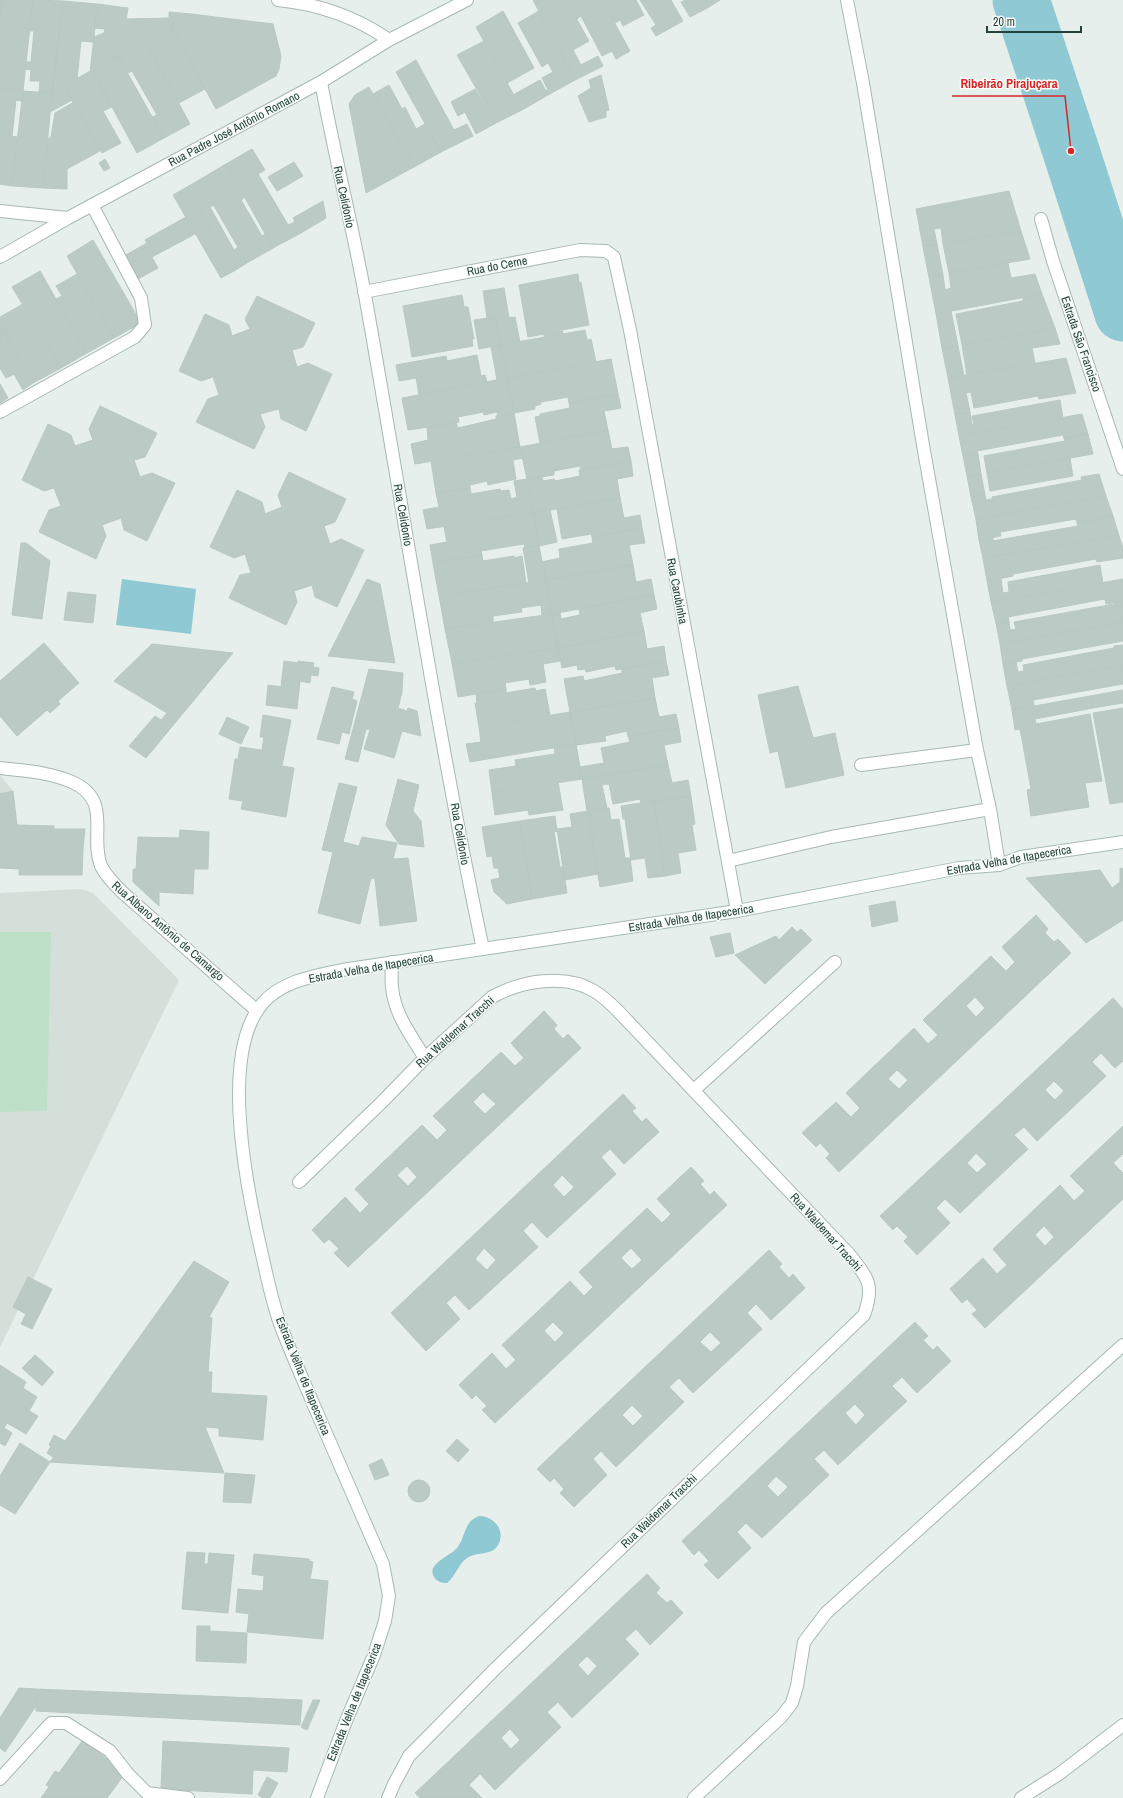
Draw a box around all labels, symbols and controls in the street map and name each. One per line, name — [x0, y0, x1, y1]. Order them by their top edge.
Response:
scale bar — [987, 8, 1081, 34]
text: 20 m — [993, 14, 1015, 30]
callout: Ribeirão Pirajuçara — [952, 71, 1065, 96]
text: Ribeirão Pirajuçara — [960, 75, 1058, 92]
street label: Rua Padre José Antônio Romano — [166, 88, 302, 170]
street label: Rua Celidonio — [330, 165, 358, 229]
street label: Rua do Cerne — [465, 252, 529, 280]
street label: Estrada São Francisco — [1057, 294, 1105, 394]
street label: Rua Celidonio — [390, 483, 416, 547]
street label: Rua Carubinha — [663, 557, 691, 626]
street label: Rua Celidonio — [447, 802, 473, 866]
street label: Estrada Velha de Itapecerica — [945, 841, 1073, 879]
street label: Rua Albano Antônio de Camargo — [108, 878, 228, 984]
street label: Estrada Velha de Itapecerica — [627, 900, 755, 936]
street label: Estrada Velha de Itapecerica — [307, 949, 435, 987]
street label: Rua Waldemar Tracchi — [412, 993, 498, 1071]
street label: Rua Waldemar Tracchi — [787, 1189, 865, 1275]
street label: Estrada Velha de Itapecerica — [272, 1314, 334, 1438]
street label: Rua Waldemar Tracchi — [617, 1470, 701, 1552]
street label: Estrada Velha de Itapecerica — [323, 1640, 385, 1764]

